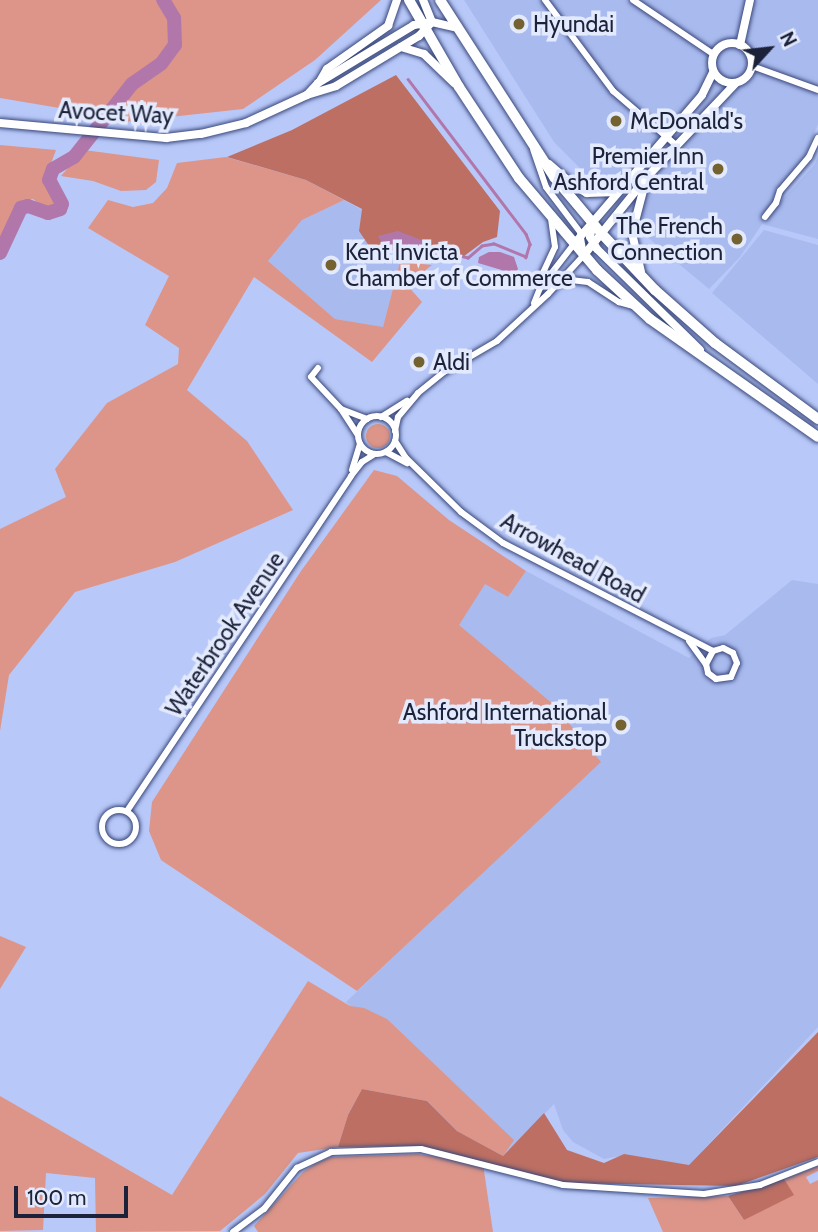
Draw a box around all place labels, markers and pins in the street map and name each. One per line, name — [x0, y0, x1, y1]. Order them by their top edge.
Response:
place label: Hyundai — [533, 10, 614, 38]
marker: Hyundai — [511, 16, 527, 32]
place label: McDonald's — [630, 107, 743, 135]
marker: McDonald's — [608, 113, 624, 129]
place label: Premier Inn Ashford Central — [553, 142, 704, 196]
marker: Premier Inn Ashford Central — [710, 161, 726, 177]
place label: The French Connection — [610, 212, 723, 266]
marker: The French Connection — [729, 231, 745, 247]
place label: Kent Invicta Chamber of Commerce — [345, 238, 573, 292]
marker: Kent Invicta Chamber of Commerce — [323, 257, 339, 273]
place label: Aldi — [433, 348, 470, 376]
marker: Aldi — [411, 354, 427, 370]
place label: Ashford International Truckstop — [403, 698, 607, 752]
marker: Ashford International Truckstop — [613, 717, 629, 733]

